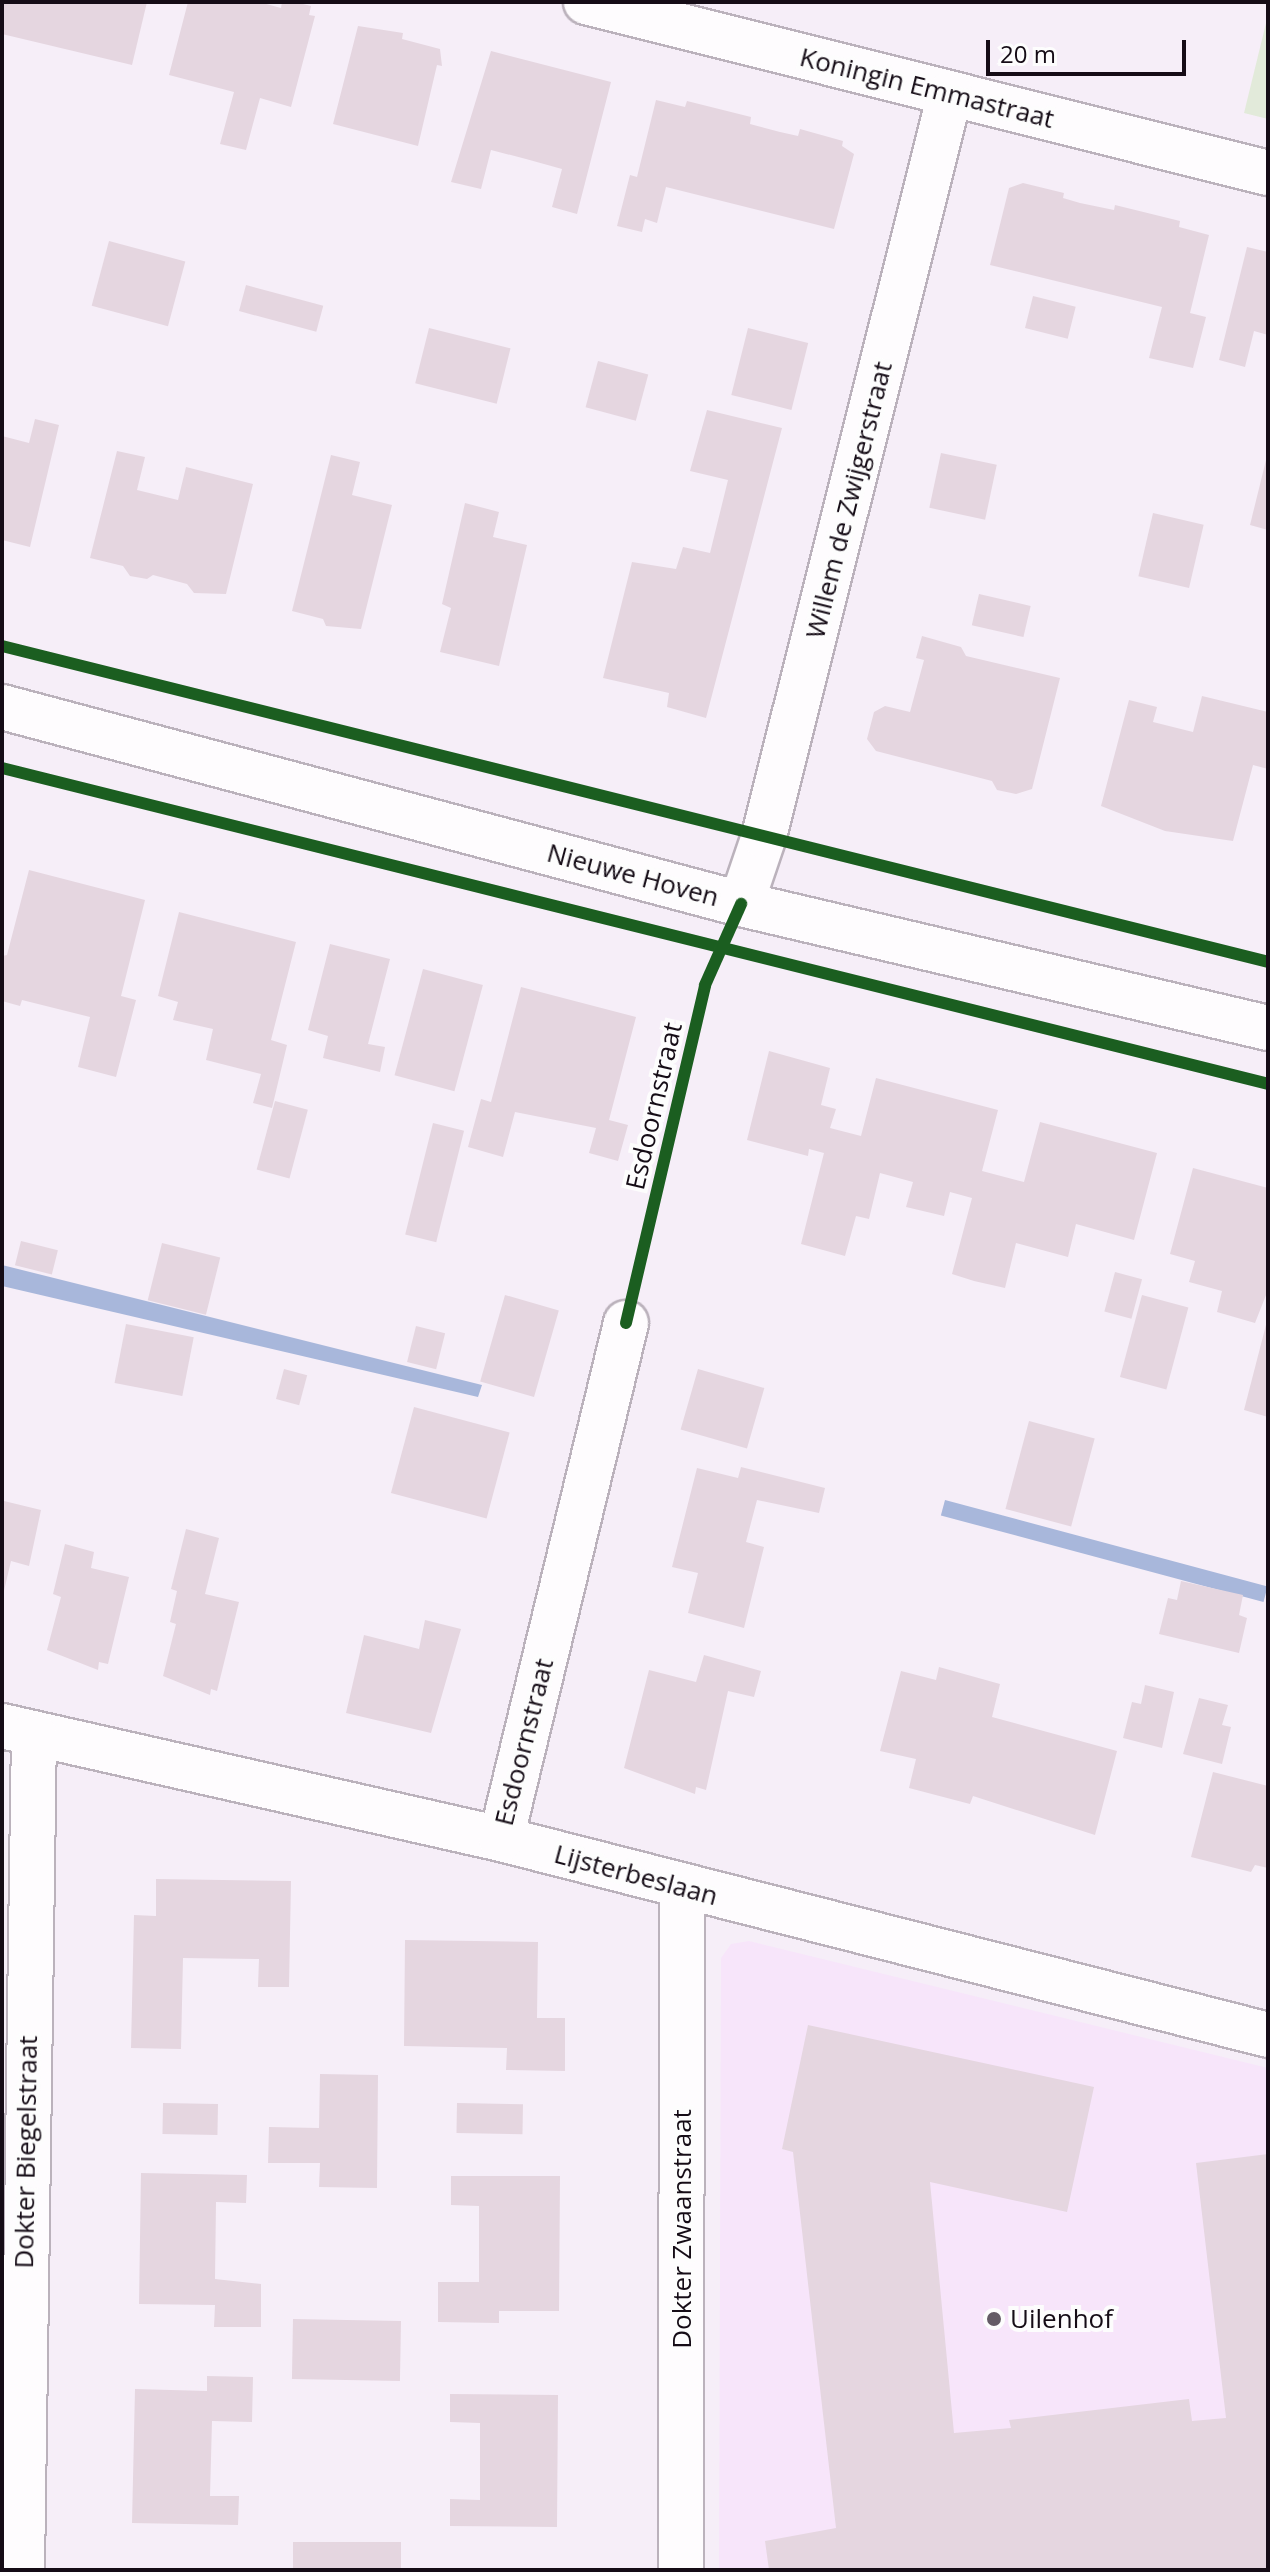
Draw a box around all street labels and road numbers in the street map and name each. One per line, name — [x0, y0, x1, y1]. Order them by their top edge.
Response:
street label: Koningin Emmastraat — [797, 41, 1057, 135]
street label: Willem de Zwijgerstraat — [799, 358, 899, 642]
street label: Nieuwe Hoven — [544, 837, 722, 913]
street label: Esdoornstraat — [620, 1019, 688, 1193]
street label: Esdoornstraat — [488, 1655, 560, 1829]
street label: Lijsterbeslaan — [551, 1838, 721, 1912]
street label: Dokter Biegelstraat — [8, 2035, 44, 2269]
street label: Dokter Zwaanstraat — [666, 2109, 698, 2349]

